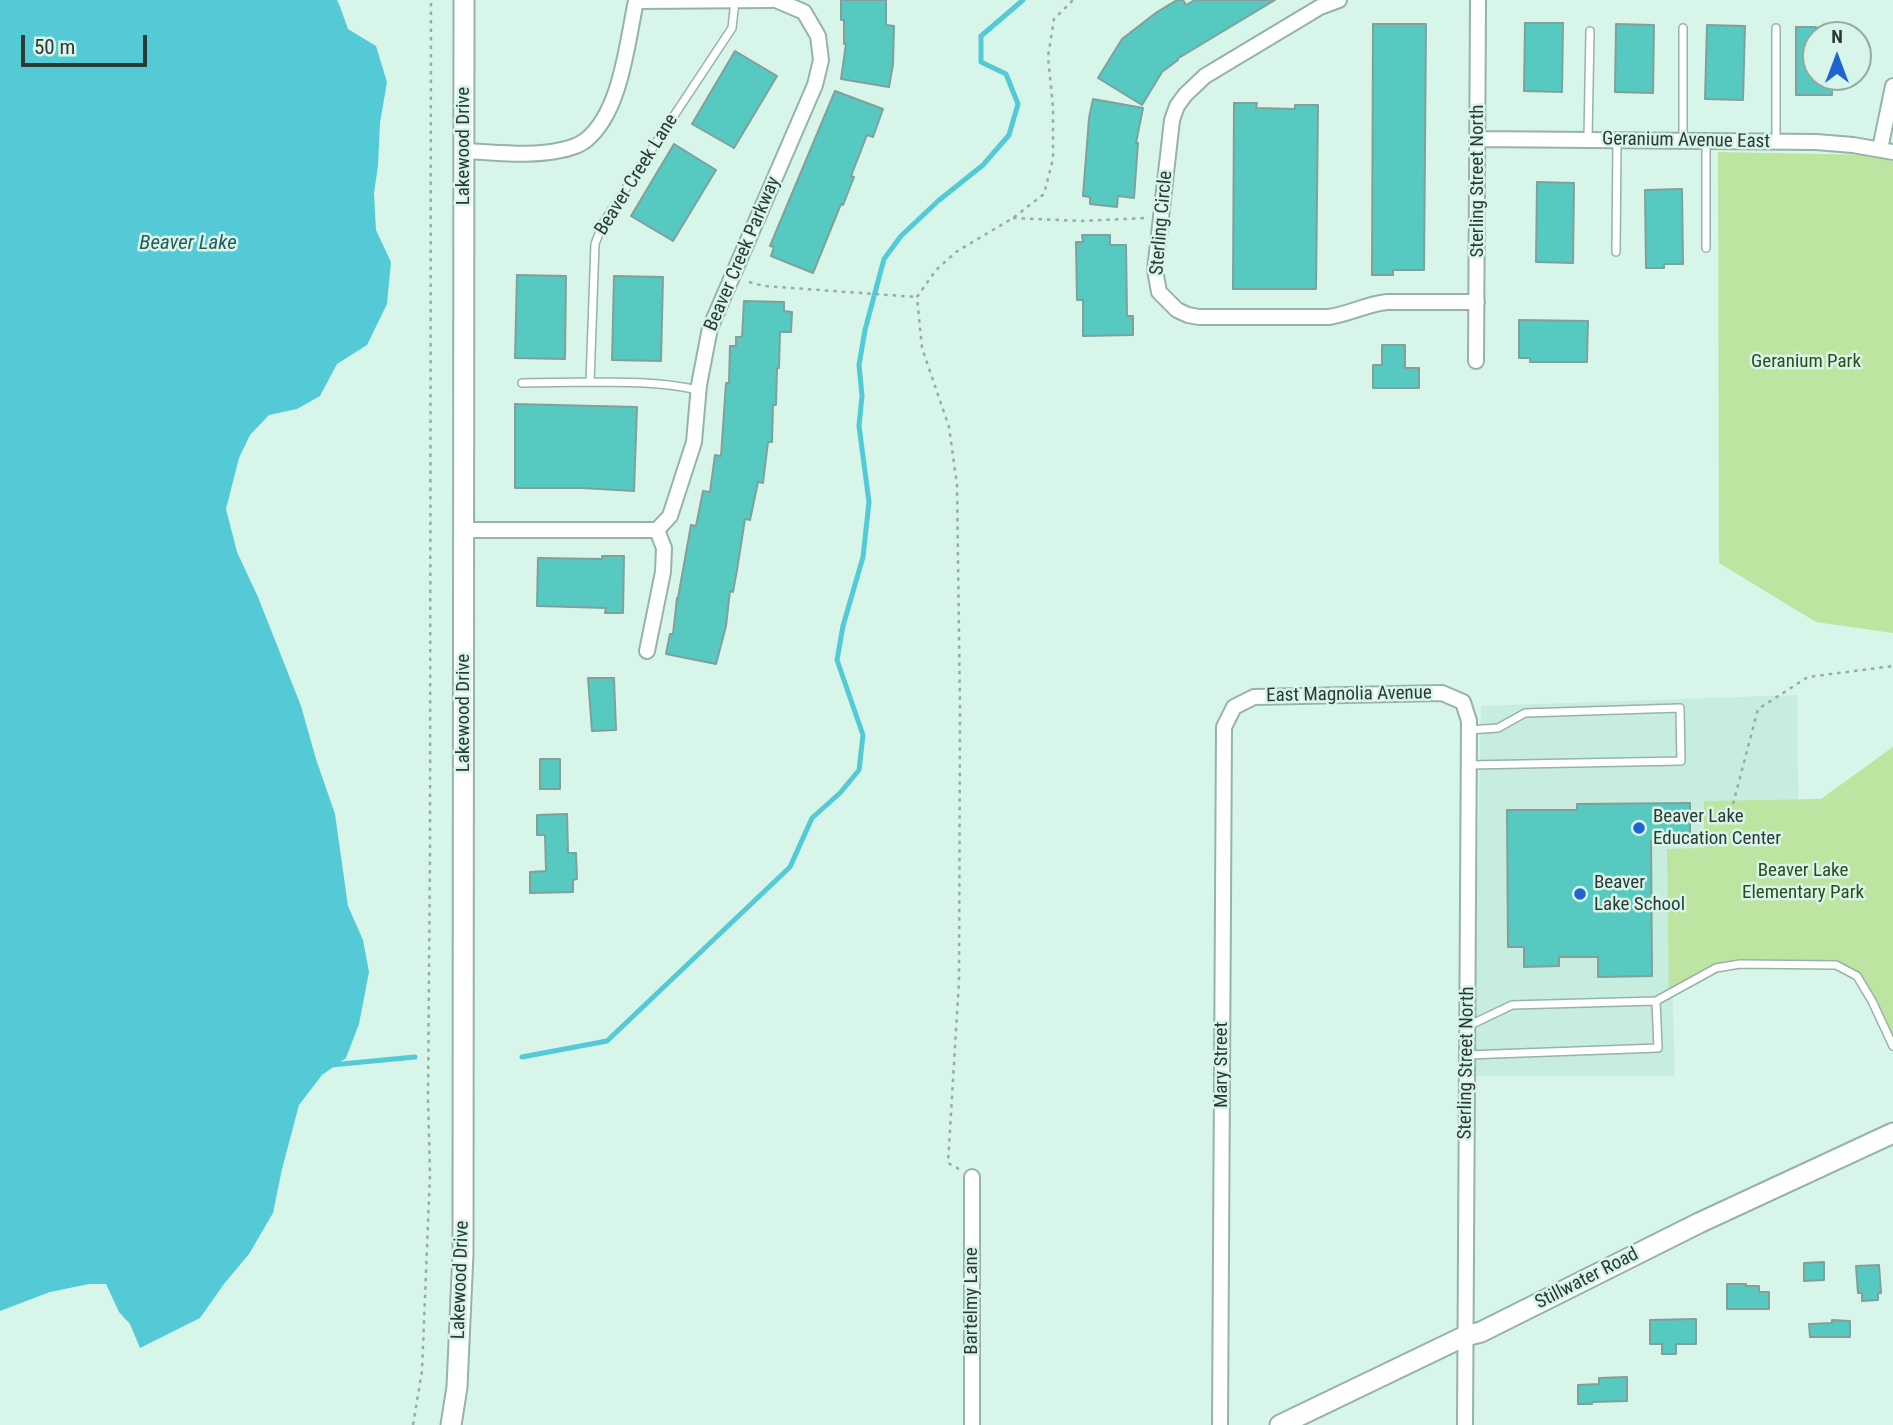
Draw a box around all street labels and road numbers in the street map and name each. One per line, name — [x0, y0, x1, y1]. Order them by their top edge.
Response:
street label: Lakewood Drive — [453, 87, 475, 205]
street label: Sterling Street North — [1467, 104, 1489, 258]
street label: Beaver Creek Lane — [591, 110, 683, 240]
street label: Geranium Avenue East — [1602, 128, 1770, 154]
street label: Sterling Circle — [1146, 170, 1178, 276]
street label: Beaver Creek Parkway — [700, 173, 786, 335]
street label: Lakewood Drive — [453, 654, 475, 772]
street label: East Magnolia Avenue — [1266, 682, 1432, 708]
street label: Sterling Street North — [1454, 986, 1480, 1140]
street label: Mary Street — [1211, 1022, 1233, 1108]
street label: Lakewood Drive — [448, 1220, 474, 1340]
street label: Stillwater Road — [1532, 1243, 1642, 1315]
street label: Bartelmy Lane — [961, 1247, 983, 1355]

